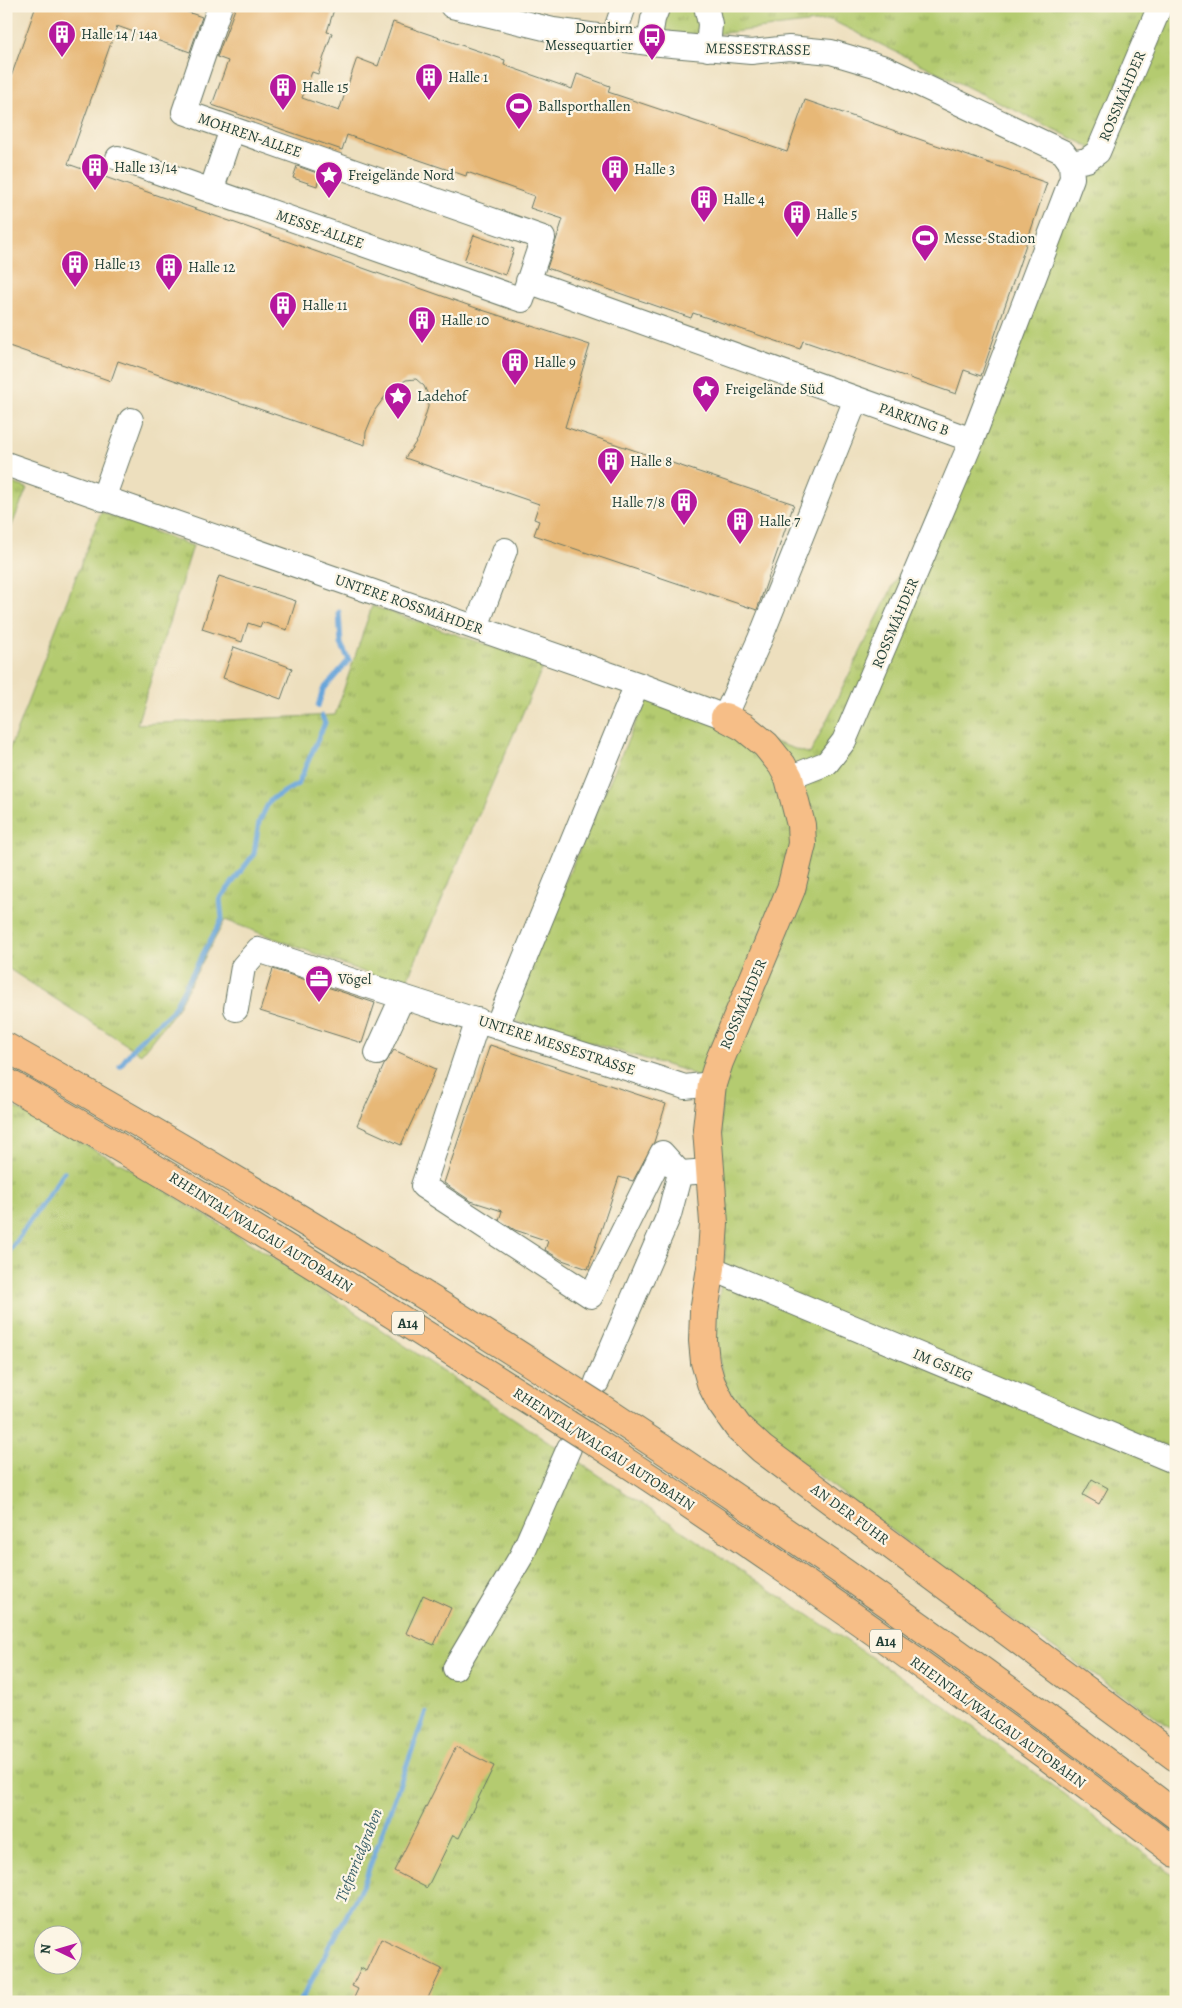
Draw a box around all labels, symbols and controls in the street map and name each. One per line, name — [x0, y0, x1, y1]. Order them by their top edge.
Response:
place label: Dornbirn Messequartier — [545, 18, 633, 55]
building icon: Halle 14 / 14a — [47, 19, 77, 58]
bus stop icon: Dornbirn Messequartier — [637, 22, 667, 61]
place label: Halle 14 / 14a — [81, 24, 158, 44]
street label: MESSESTRASSE — [705, 38, 811, 60]
street label: ROSSMÄHDER — [1094, 47, 1150, 144]
building icon: Halle 1 — [414, 62, 444, 101]
place label: Halle 1 — [448, 67, 488, 87]
building icon: Halle 15 — [268, 72, 298, 111]
place label: Halle 15 — [302, 77, 349, 97]
sports icon: Ballsporthallen — [504, 91, 534, 130]
place label: Ballsporthallen — [538, 96, 631, 116]
street label: MOHREN-ALLEE — [195, 108, 305, 162]
building icon: Halle 13/14 — [80, 152, 110, 191]
building icon: Halle 3 — [600, 154, 630, 193]
place label: Halle 13/14 — [114, 157, 177, 177]
place label: Halle 3 — [634, 159, 675, 179]
place icon: Freigelände Nord — [314, 160, 344, 199]
place label: Freigelände Nord — [348, 165, 455, 185]
building icon: Halle 4 — [689, 184, 719, 223]
place label: Halle 4 — [723, 189, 765, 209]
building icon: Halle 5 — [782, 199, 812, 238]
place label: Halle 5 — [816, 204, 857, 224]
street label: MESSE-ALLEE — [273, 205, 367, 253]
sports icon: Messe-Stadion — [910, 223, 940, 262]
place label: Messe-Stadion — [944, 228, 1035, 248]
building icon: Halle 13 — [60, 249, 90, 288]
building icon: Halle 12 — [154, 252, 184, 291]
place label: Halle 13 — [94, 254, 140, 274]
place label: Halle 12 — [188, 257, 235, 277]
building icon: Halle 11 — [268, 290, 298, 329]
place label: Halle 11 — [302, 295, 347, 315]
building icon: Halle 10 — [407, 305, 437, 344]
place label: Halle 10 — [441, 310, 489, 330]
building icon: Halle 9 — [500, 347, 530, 386]
place label: Halle 9 — [534, 352, 576, 372]
place icon: Freigelände Süd — [691, 374, 721, 413]
place label: Freigelände Süd — [725, 379, 825, 399]
place icon: Ladehof — [383, 381, 413, 420]
place label: Ladehof — [417, 386, 469, 406]
street label: PARKING B — [876, 398, 952, 440]
building icon: Halle 8 — [596, 446, 626, 485]
place label: Halle 8 — [630, 451, 672, 471]
building icon: Halle 7/8 — [669, 487, 699, 526]
place label: Halle 7/8 — [611, 492, 665, 512]
building icon: Halle 7 — [725, 506, 755, 545]
place label: Halle 7 — [759, 511, 801, 531]
street label: UNTERE ROSSMÄHDER — [332, 569, 487, 639]
street label: ROSSMÄHDER — [867, 574, 923, 671]
street label: ROSSMÄHDER — [715, 955, 771, 1052]
office icon: Vögel — [304, 964, 334, 1003]
place label: Vögel — [337, 969, 372, 989]
street label: UNTERE MESSESTRASSE — [476, 1010, 638, 1080]
street label: RHEINTAL/WALGAU AUTOBAHN — [165, 1167, 357, 1297]
road number: A14 — [392, 1312, 424, 1335]
street label: IM GSIEG — [910, 1343, 976, 1387]
street label: RHEINTAL/WALGAU AUTOBAHN — [509, 1383, 699, 1515]
street label: AN DER FUHR — [806, 1478, 894, 1550]
road number: A14 — [870, 1630, 902, 1652]
street label: RHEINTAL/WALGAU AUTOBAHN — [906, 1651, 1090, 1793]
water label: Tiefenriedgraben — [330, 1805, 388, 1905]
north arrow — [32, 1926, 82, 1976]
text: N — [36, 1943, 55, 1955]

